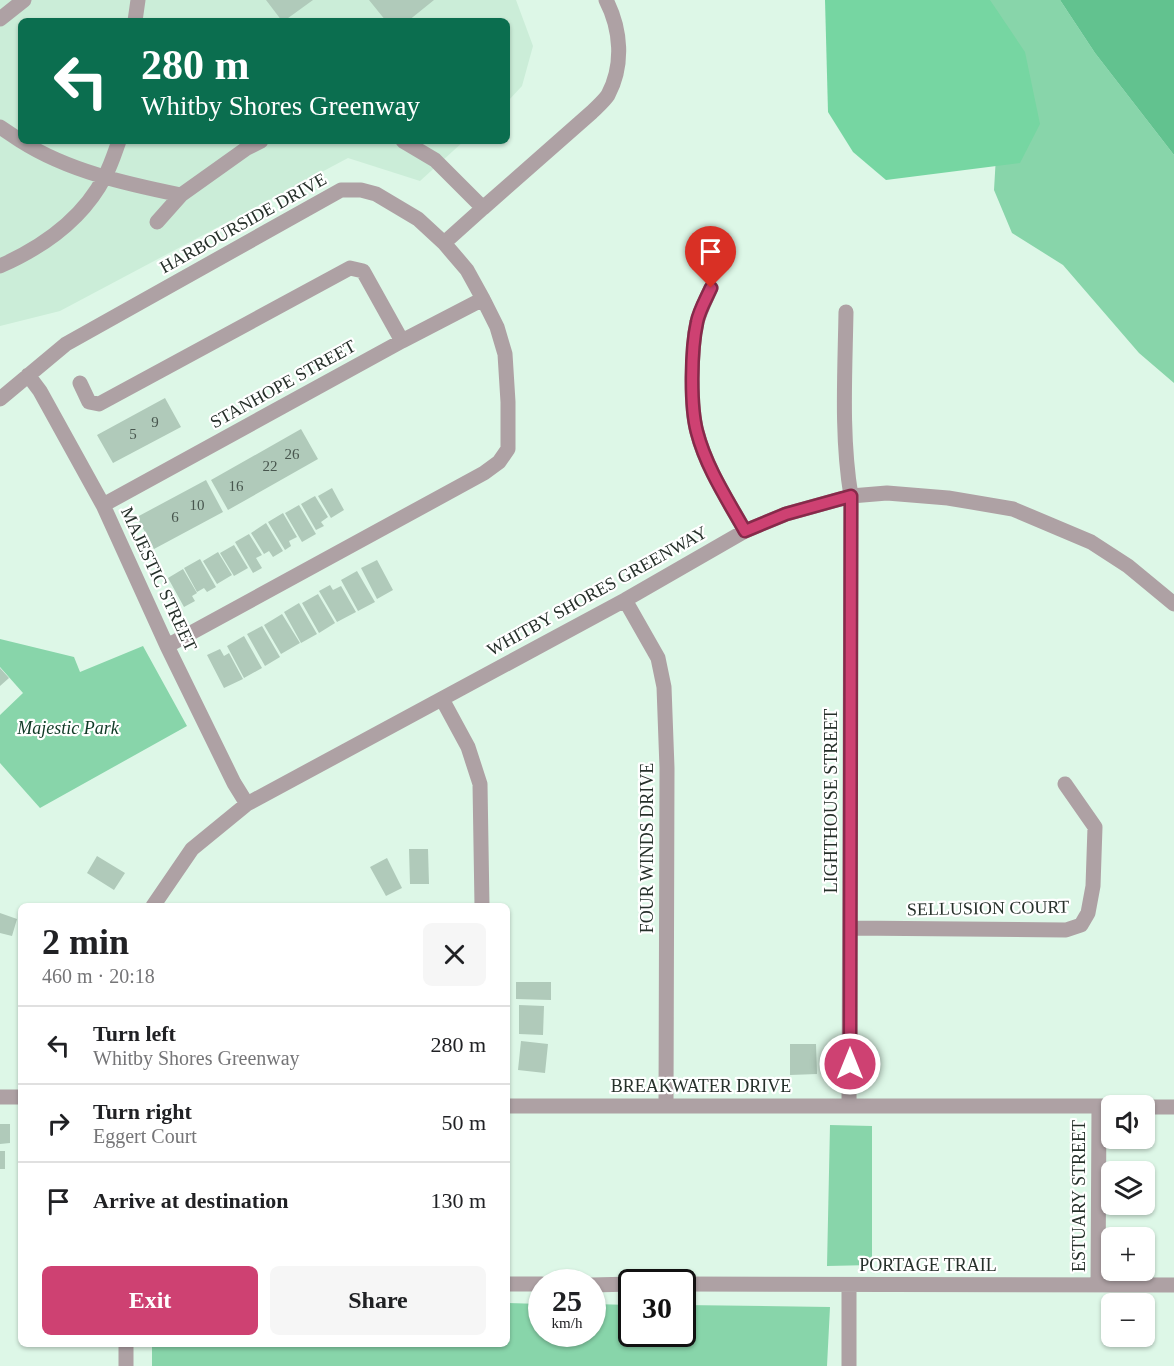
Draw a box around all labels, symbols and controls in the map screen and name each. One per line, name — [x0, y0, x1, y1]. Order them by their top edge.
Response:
icon: left — [42, 42, 120, 120]
text: 280 m — [141, 42, 250, 88]
text: Whitby Shores Greenway — [141, 91, 420, 121]
street label: HARBOURSIDE DRIVE — [156, 169, 330, 277]
pin — [685, 226, 736, 288]
icon: arrive — [694, 235, 727, 268]
street label: STANHOPE STREET — [207, 336, 359, 432]
house number: 9 — [151, 414, 159, 430]
house number: 5 — [129, 426, 137, 442]
house number: 26 — [285, 446, 300, 462]
house number: 22 — [263, 458, 278, 474]
house number: 16 — [229, 478, 244, 494]
house number: 10 — [190, 497, 205, 513]
street label: MAJESTIC STREET — [117, 504, 201, 654]
house number: 6 — [171, 509, 179, 525]
street label: WHITBY SHORES GREENWAY — [483, 522, 711, 660]
street label: LIGHTHOUSE STREET — [821, 709, 841, 893]
park label: Majestic Park — [16, 718, 120, 738]
street label: FOUR WINDS DRIVE — [637, 763, 657, 933]
street label: SELLUSION COURT — [907, 897, 1069, 919]
text: 2 min — [42, 922, 129, 962]
button: close — [423, 923, 486, 986]
text: 460 m · 20:18 — [42, 965, 155, 987]
text: Turn left — [93, 1021, 176, 1046]
icon: left — [42, 1029, 75, 1062]
text: 280 m — [430, 1032, 486, 1057]
position arrow — [818, 1032, 882, 1096]
text: Whitby Shores Greenway — [93, 1047, 300, 1069]
street label: BREAKWATER DRIVE — [611, 1076, 791, 1096]
map controls — [1101, 1095, 1155, 1347]
button: sound — [1101, 1095, 1155, 1149]
text: Turn right — [93, 1099, 192, 1124]
icon: right — [42, 1107, 75, 1140]
text: 50 m — [441, 1110, 486, 1135]
street label: ESTUARY STREET — [1069, 1120, 1089, 1272]
text: Eggert Court — [93, 1125, 197, 1147]
button: layers — [1101, 1161, 1155, 1215]
icon: arrive — [42, 1185, 75, 1218]
text: Arrive at destination — [93, 1188, 289, 1213]
text: 130 m — [430, 1188, 486, 1213]
button: + — [1101, 1227, 1155, 1281]
street label: PORTAGE TRAIL — [859, 1255, 997, 1275]
button: Exit — [42, 1266, 258, 1335]
button: Share — [270, 1266, 486, 1335]
speed limit sign: 30 — [618, 1269, 696, 1347]
text: 25 — [552, 1284, 582, 1317]
button: − — [1101, 1293, 1155, 1347]
text: km/h — [552, 1315, 582, 1331]

